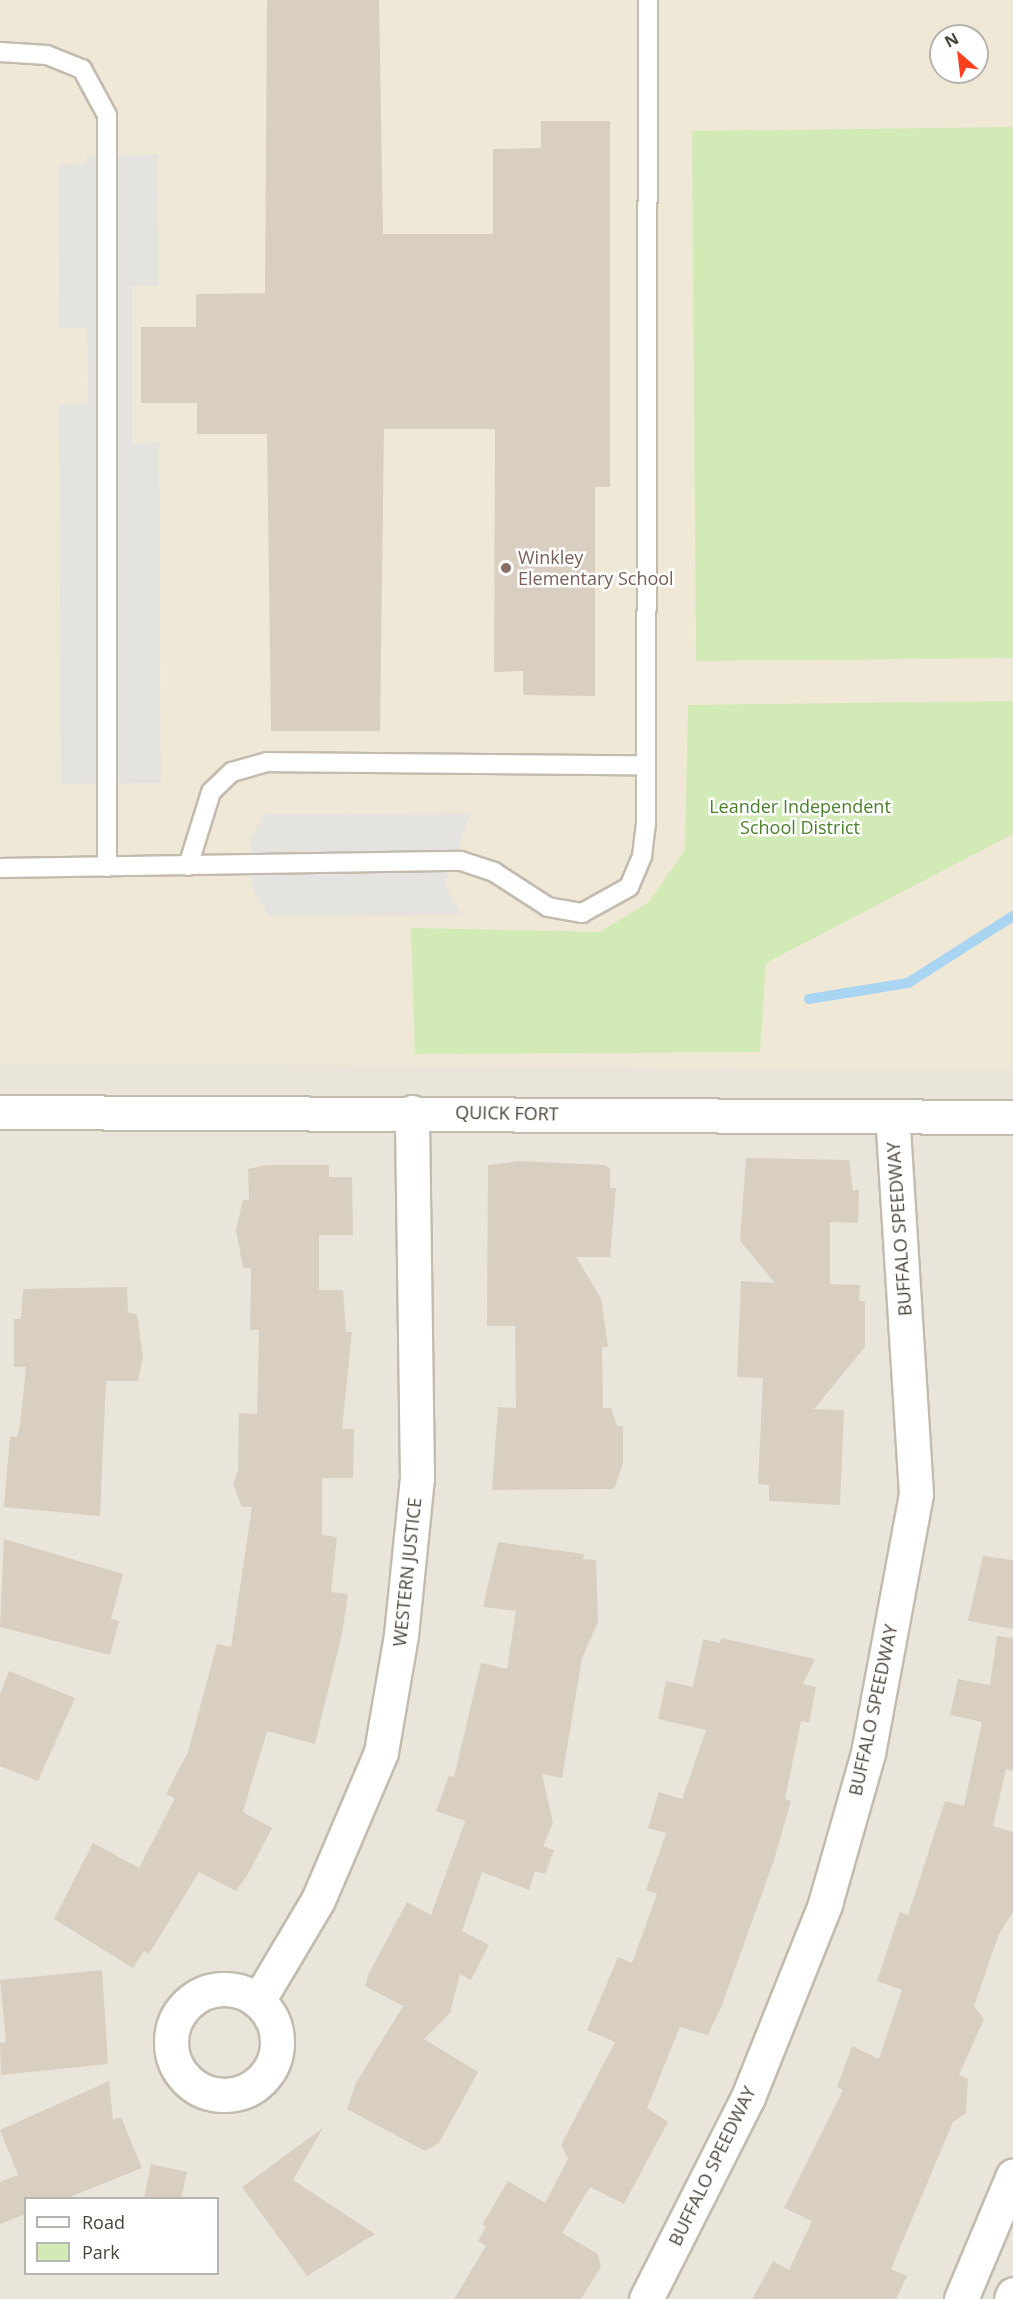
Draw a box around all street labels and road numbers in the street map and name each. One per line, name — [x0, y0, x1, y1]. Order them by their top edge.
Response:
street label: QUICK FORT — [455, 1101, 559, 1125]
street label: BUFFALO SPEEDWAY — [882, 1141, 916, 1317]
street label: WESTERN JUSTICE — [388, 1496, 426, 1648]
street label: BUFFALO SPEEDWAY — [844, 1622, 902, 1798]
street label: BUFFALO SPEEDWAY — [664, 2083, 760, 2249]

